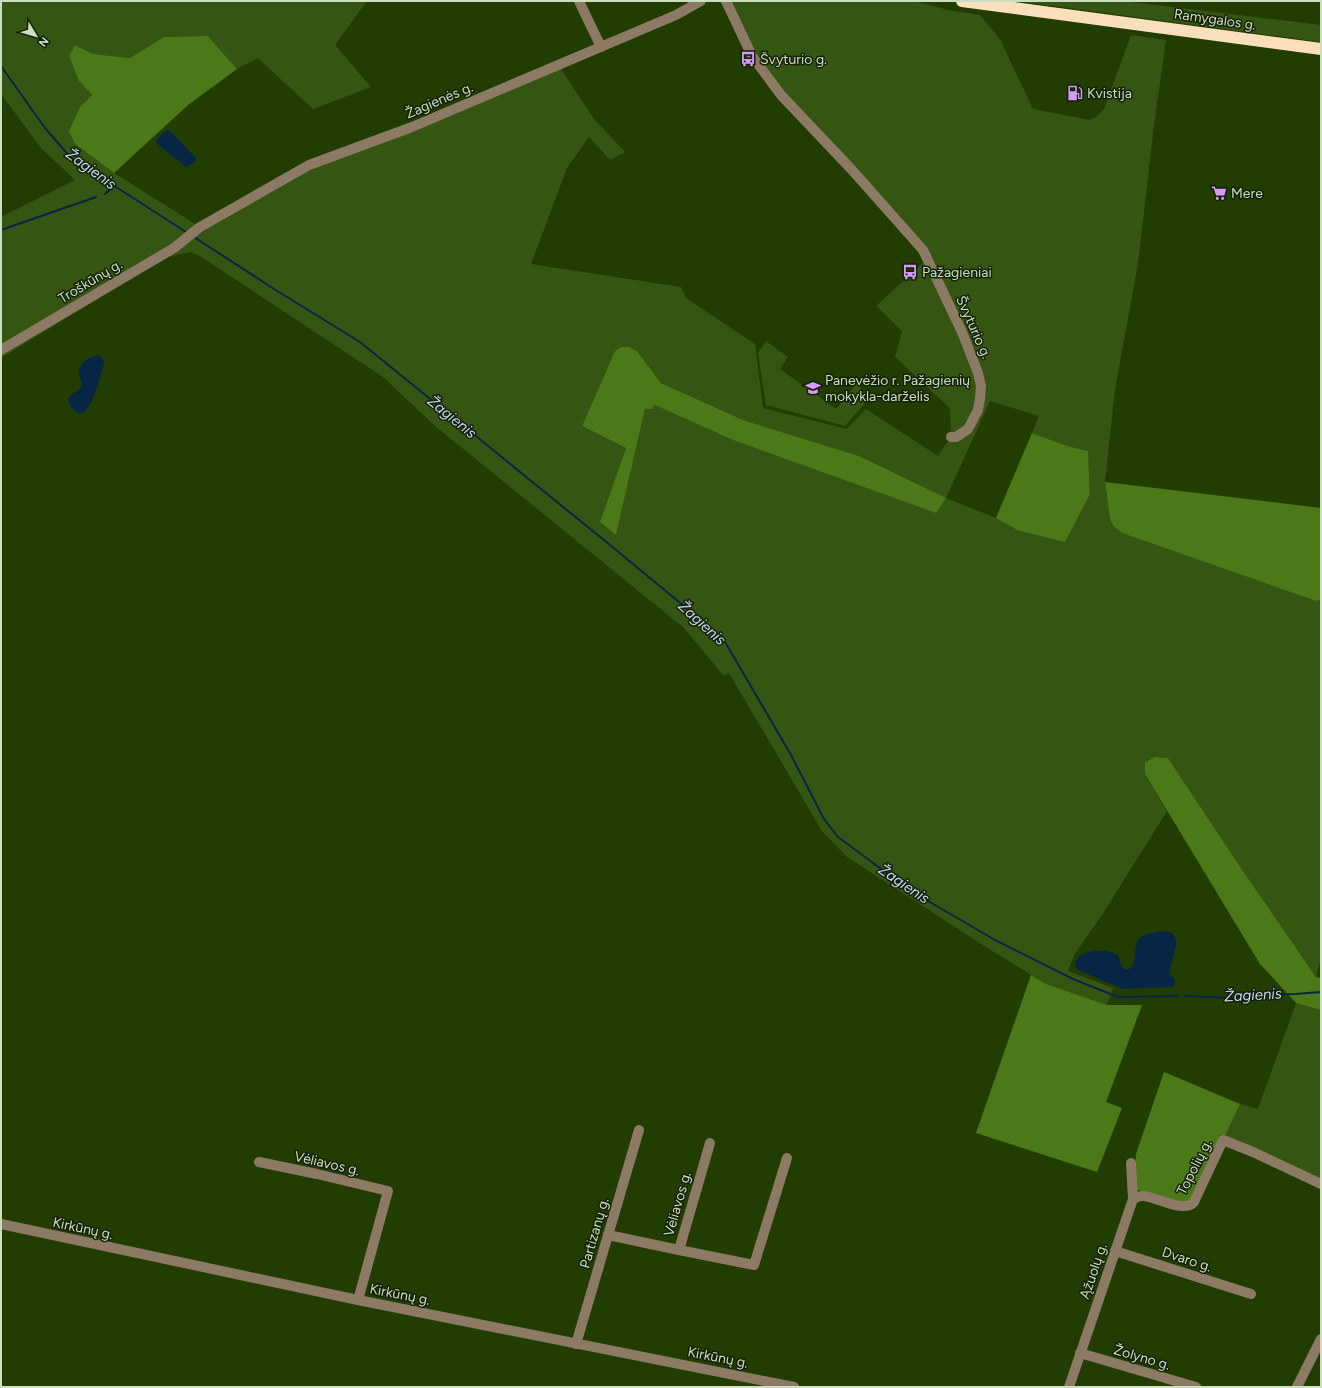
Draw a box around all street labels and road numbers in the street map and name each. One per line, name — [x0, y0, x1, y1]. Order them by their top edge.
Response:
street label: Ramygalos g. — [1173, 5, 1257, 34]
street label: Žagienės g. — [403, 79, 476, 122]
street label: Troškūnų g. — [55, 256, 125, 307]
street label: Švyturio g. — [952, 293, 995, 361]
street label: Topolių g. — [1173, 1137, 1216, 1198]
street label: Vėliavos g. — [293, 1148, 361, 1179]
street label: Vėliavos g. — [660, 1170, 695, 1238]
street label: Partizanų g. — [576, 1196, 613, 1270]
street label: Kirkūnų g. — [51, 1214, 115, 1243]
street label: Ąžuolų g. — [1076, 1241, 1111, 1301]
street label: Dvaro g. — [1160, 1243, 1214, 1276]
street label: Kirkūnų g. — [368, 1280, 432, 1309]
street label: Žolyno g. — [1112, 1341, 1172, 1374]
street label: Kirkūnų g. — [686, 1343, 750, 1372]

